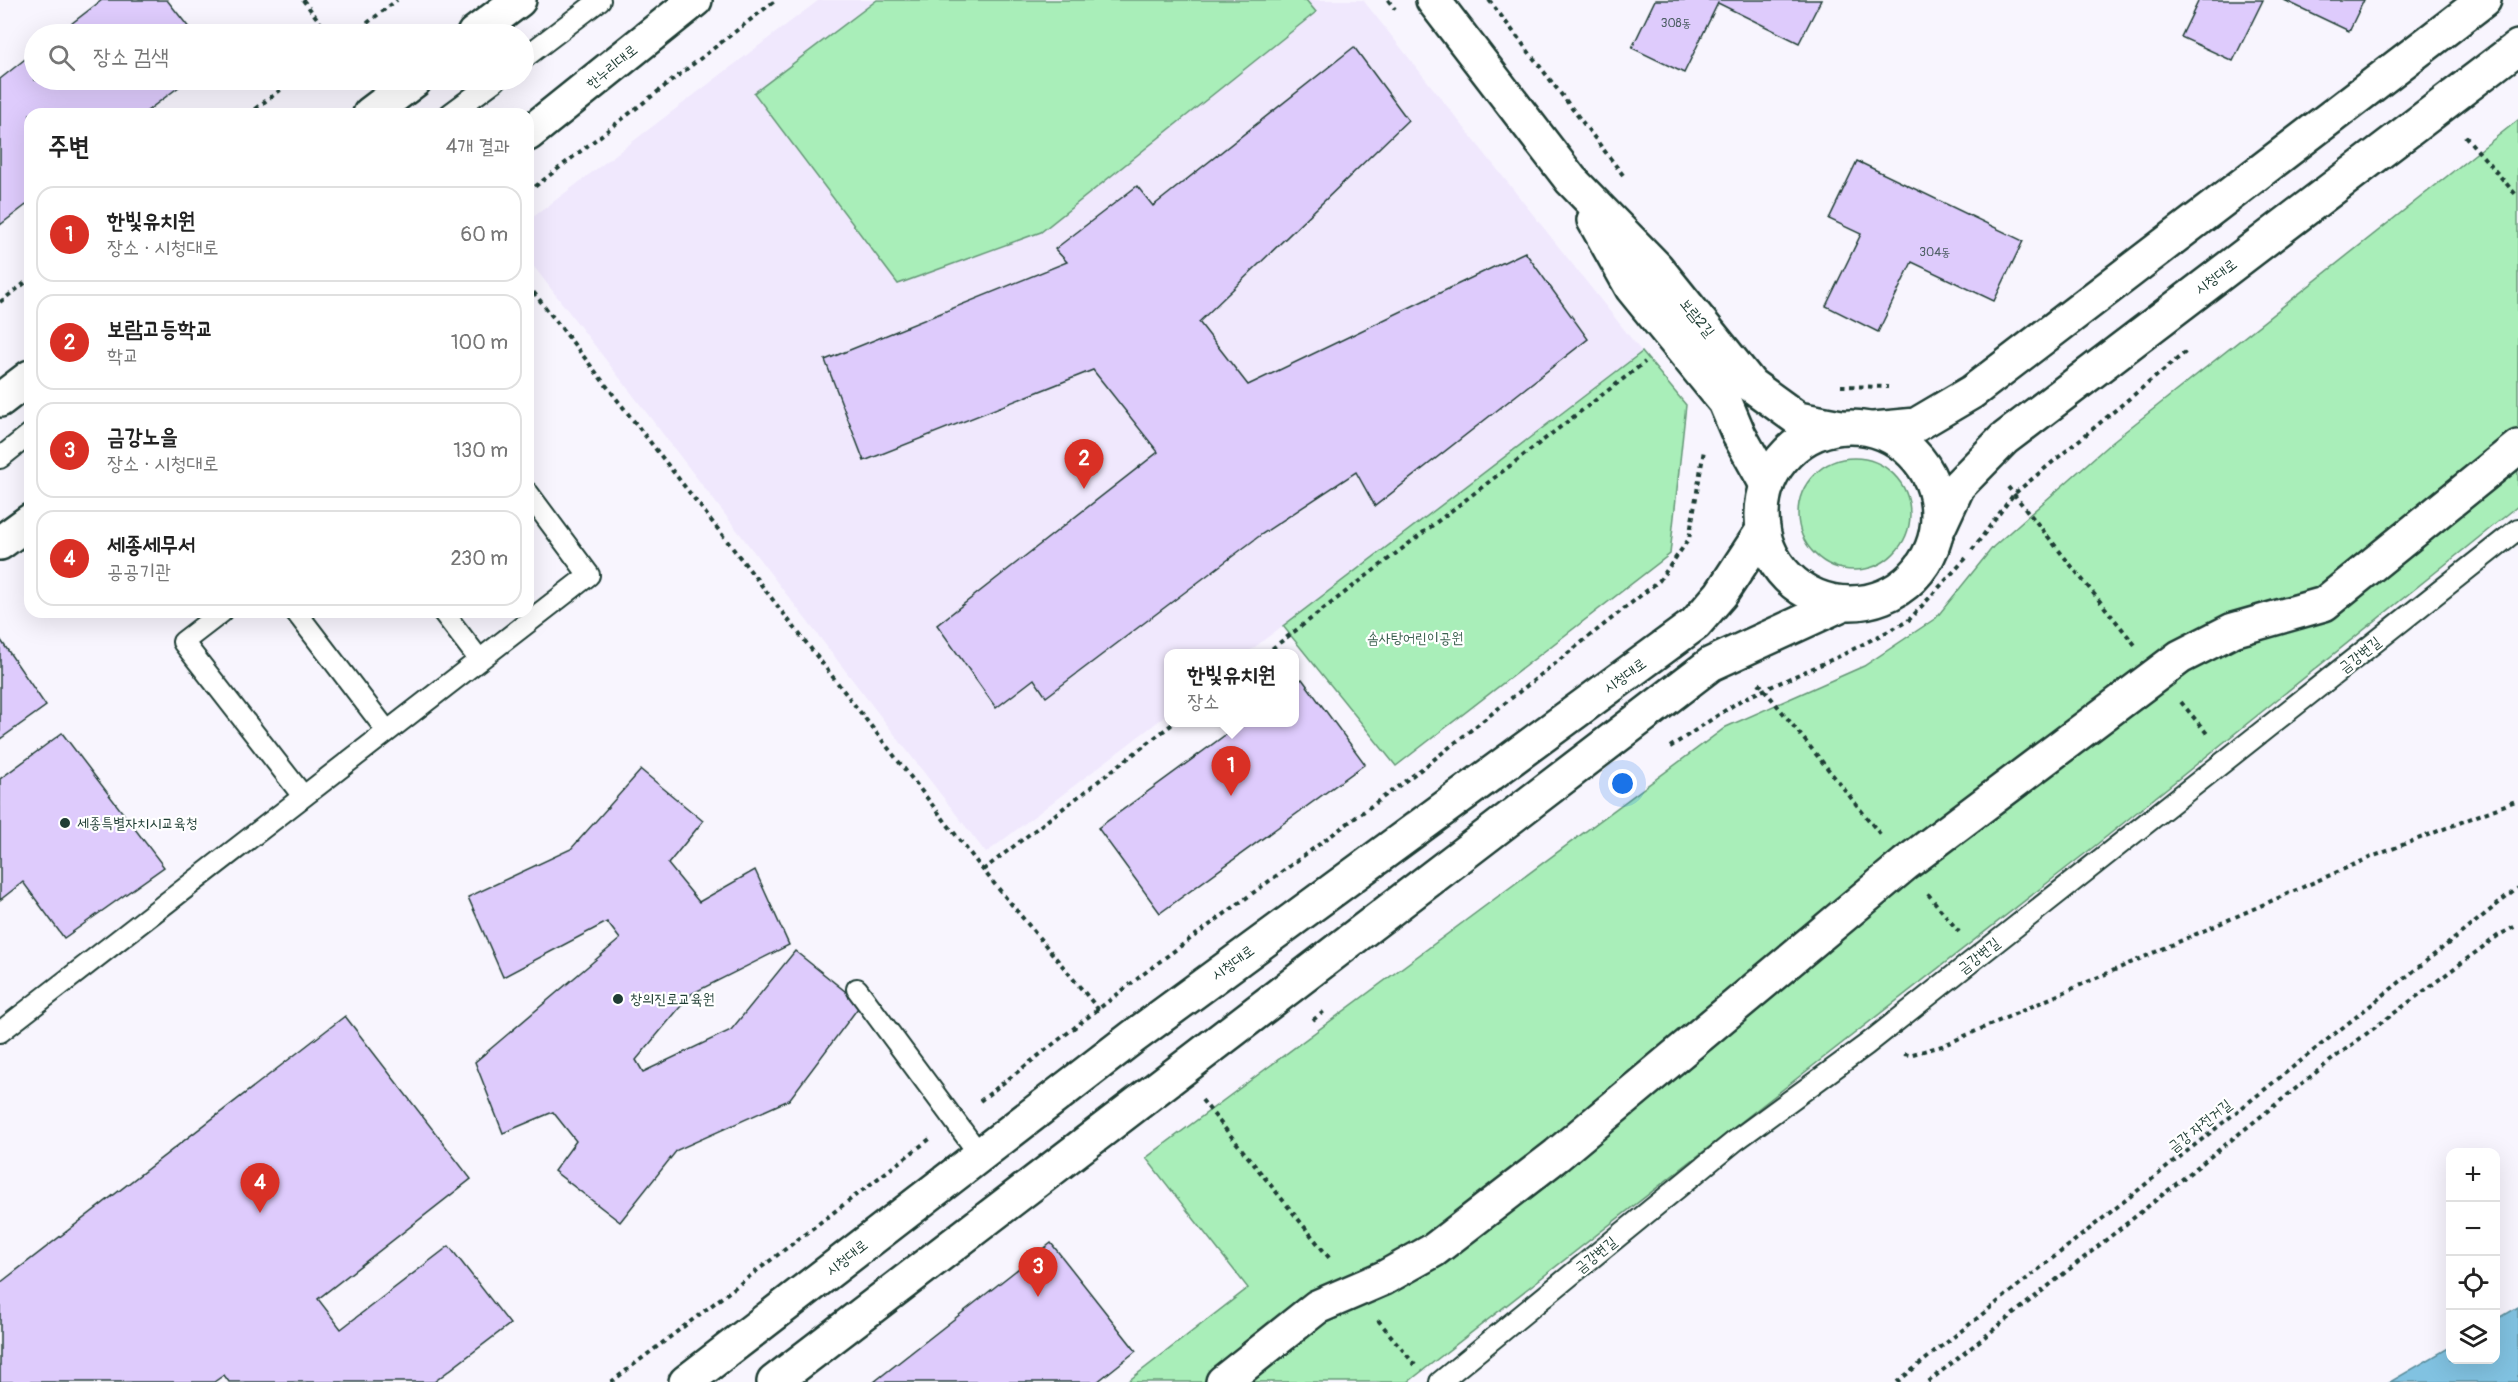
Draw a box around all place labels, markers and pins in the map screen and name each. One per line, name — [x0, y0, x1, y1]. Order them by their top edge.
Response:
pin: 2 — [1064, 440, 1104, 489]
pin: 1 — [1212, 746, 1250, 796]
place label: 세종특별자치시교육청 — [77, 814, 198, 833]
marker: 세종특별자치시교육청 — [58, 816, 72, 830]
place label: 창의진로교육원 — [630, 990, 715, 1009]
marker: 창의진로교육원 — [611, 992, 625, 1006]
pin: 4 — [240, 1164, 280, 1213]
pin: 3 — [1018, 1248, 1058, 1297]

